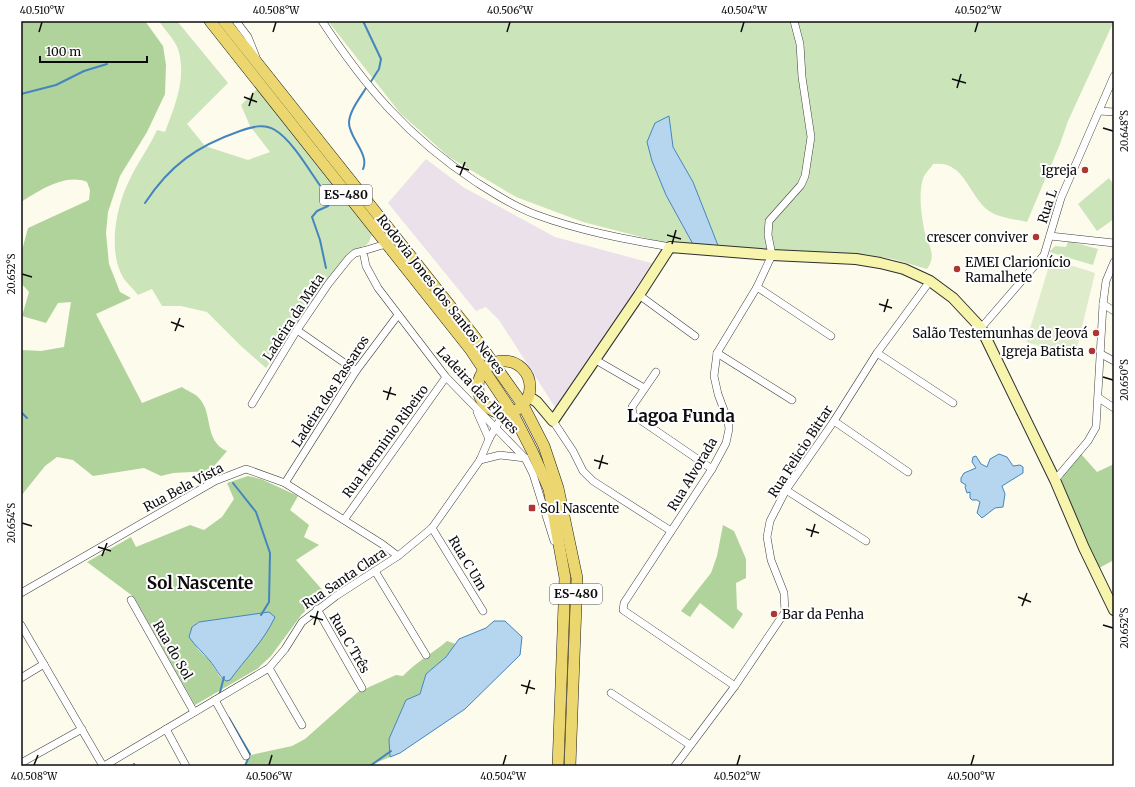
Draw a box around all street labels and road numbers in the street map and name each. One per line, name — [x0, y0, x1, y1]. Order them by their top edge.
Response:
road number: ES-480 — [320, 185, 372, 205]
street label: Rua L — [1034, 187, 1061, 225]
street label: Rodovia Jones dos Santos Neves — [373, 211, 508, 378]
street label: Ladeira da Mata — [259, 271, 328, 364]
street label: Ladeira dos Passaros — [288, 332, 373, 450]
street label: Ladeira das Flores — [433, 343, 522, 437]
street label: Rua Herminio Ribeiro — [339, 381, 432, 501]
street label: Rua Felicio Bittar — [764, 402, 837, 501]
street label: Rua Alvorada — [664, 434, 721, 514]
street label: Rua Bela Vista — [140, 459, 226, 516]
street label: Rua C Um — [445, 533, 491, 594]
street label: Rua Santa Clara — [299, 544, 390, 613]
road number: ES-480 — [550, 584, 602, 604]
street label: Rua C Três — [326, 610, 374, 676]
street label: Rua do Sol — [149, 618, 196, 683]

